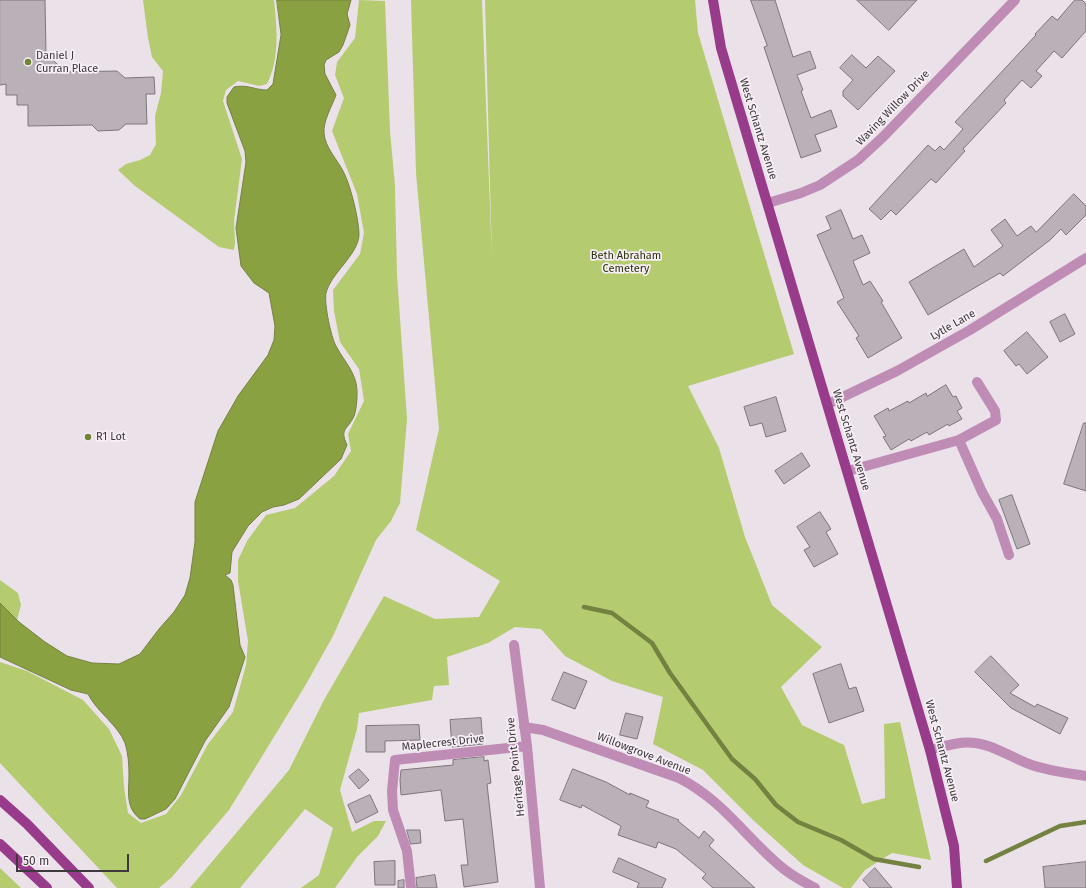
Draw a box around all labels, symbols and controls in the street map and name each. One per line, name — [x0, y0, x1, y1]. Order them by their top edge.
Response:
place label: Daniel J Curran Place — [36, 49, 98, 75]
marker: Daniel J Curran Place — [23, 57, 33, 67]
street label: Waving Willow Drive — [854, 68, 932, 148]
street label: West Schantz Avenue — [736, 77, 780, 181]
park label: Beth Abraham Cemetery — [591, 249, 661, 275]
street label: Lytle Lane — [928, 307, 978, 343]
street label: West Schantz Avenue — [829, 388, 873, 492]
place label: R1 Lot — [96, 430, 126, 444]
marker: R1 Lot — [83, 432, 93, 442]
street label: West Schantz Avenue — [922, 698, 962, 804]
street label: Heritage Point Drive — [504, 717, 528, 817]
street label: Willowgrove Avenue — [595, 730, 693, 778]
street label: Maplecrest Drive — [401, 732, 485, 754]
scale bar — [18, 846, 131, 872]
text: 50 m — [23, 854, 49, 868]

